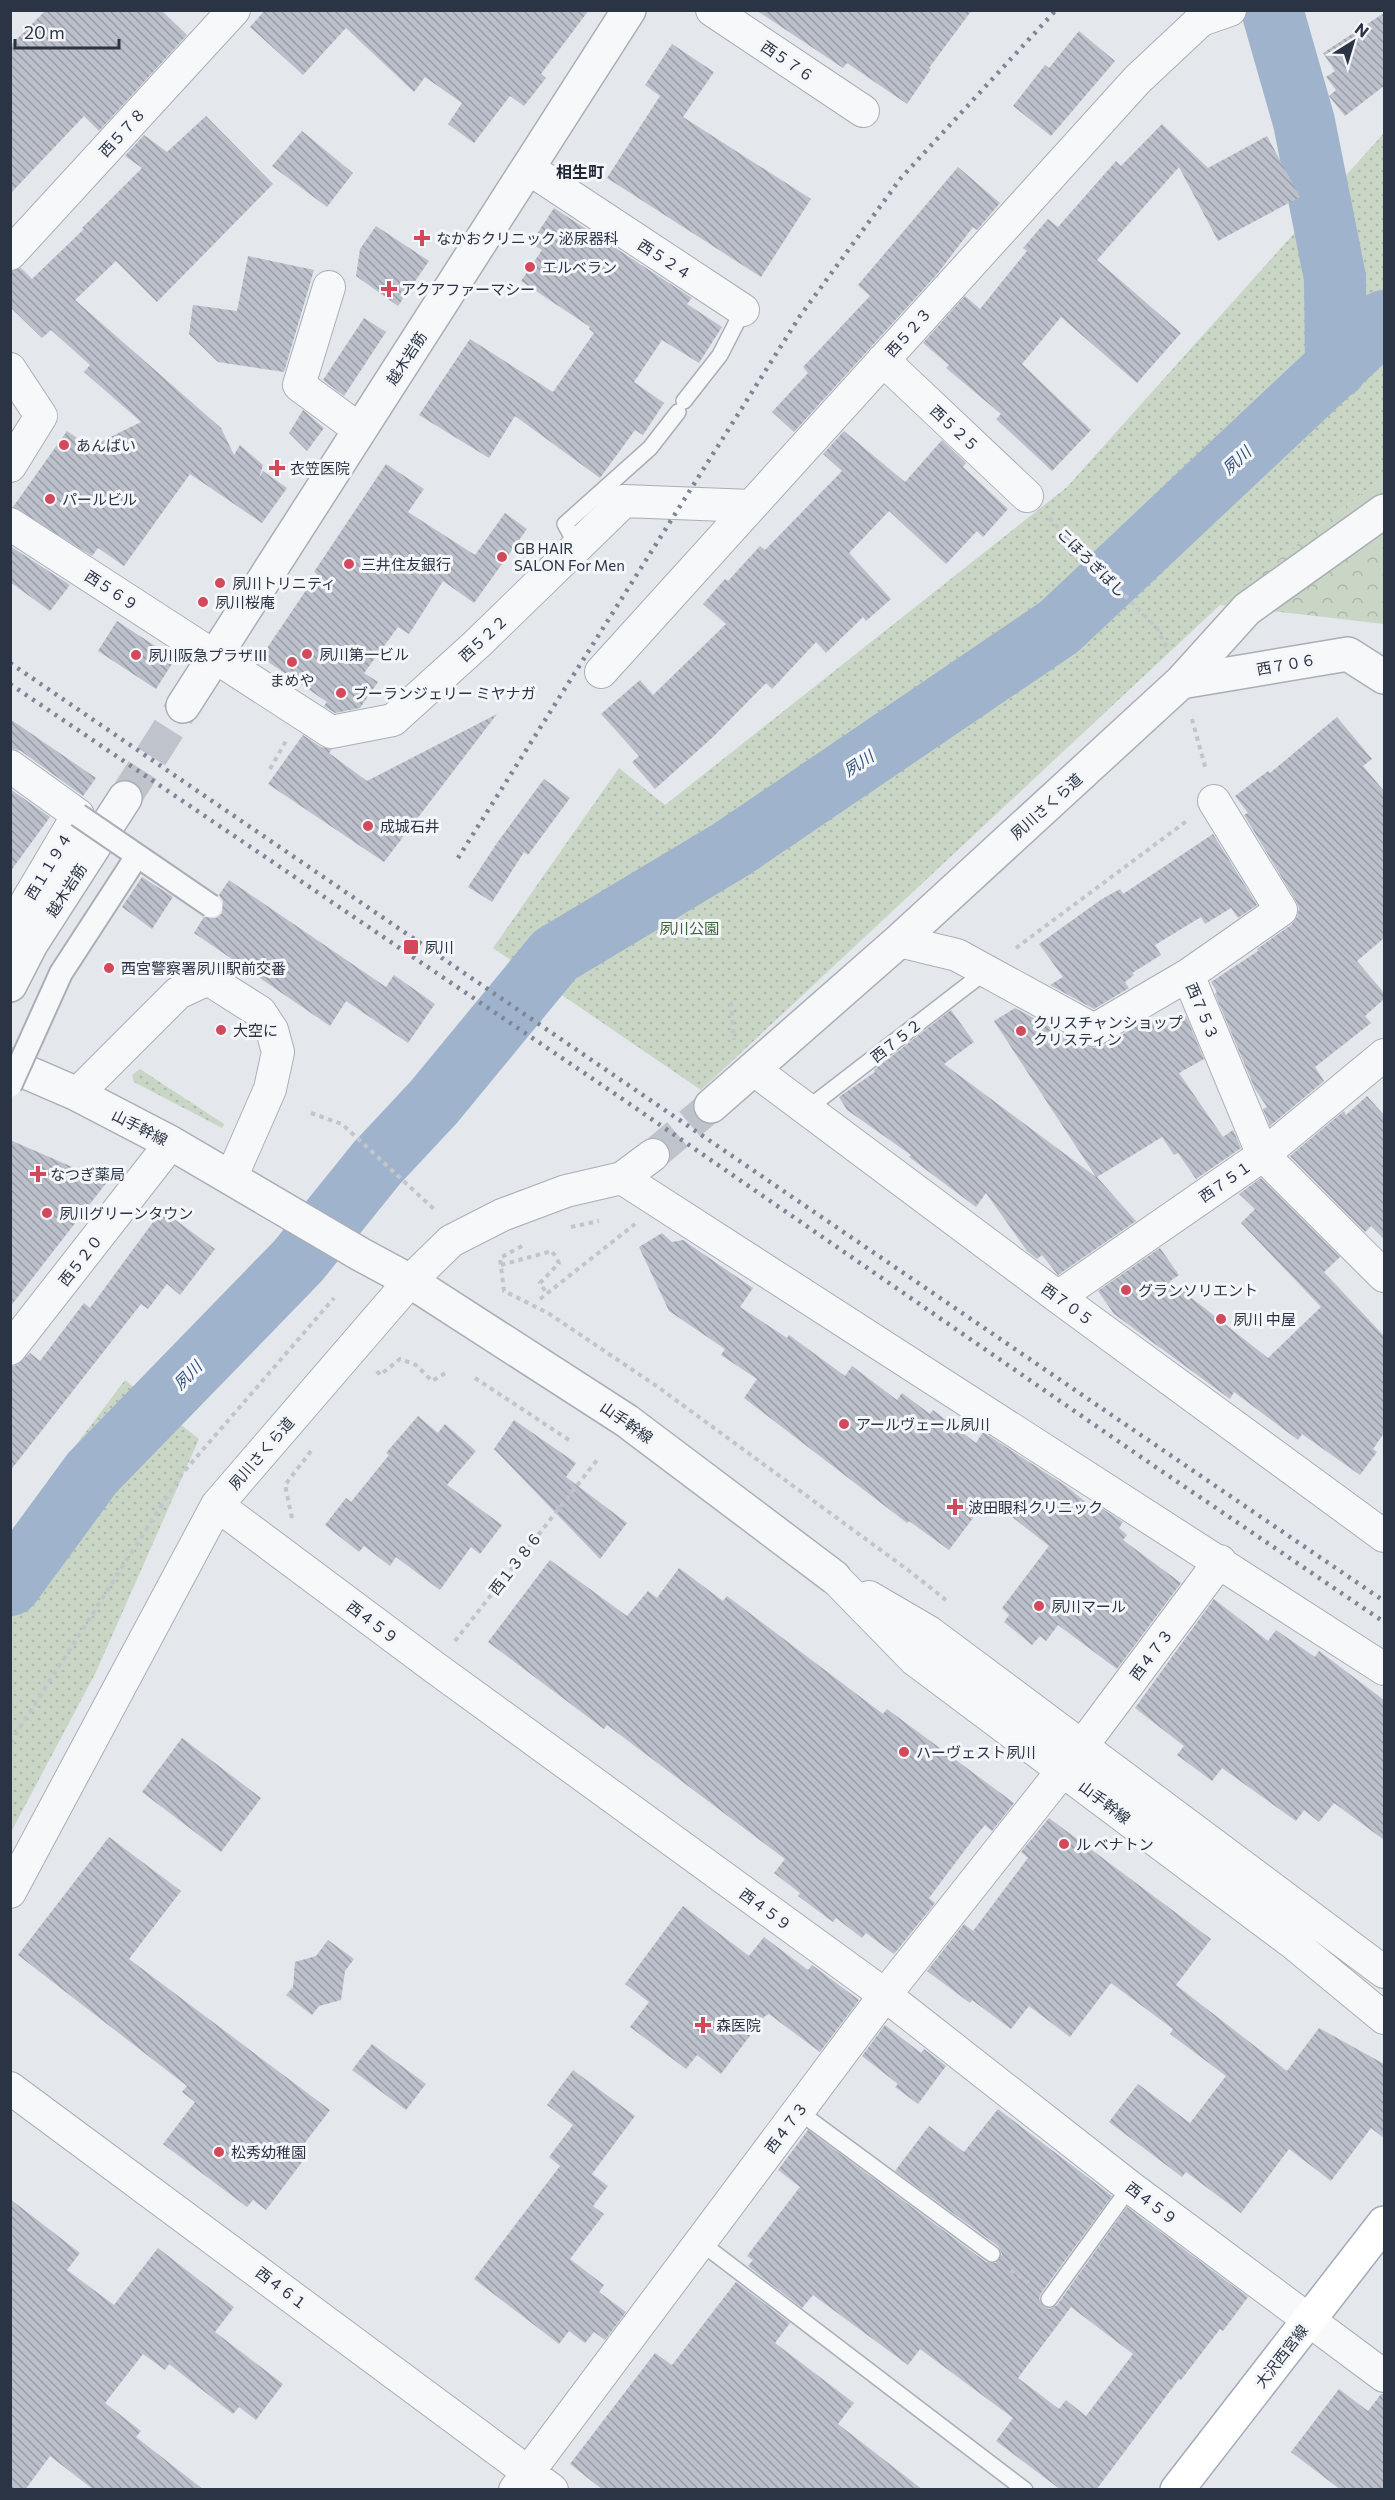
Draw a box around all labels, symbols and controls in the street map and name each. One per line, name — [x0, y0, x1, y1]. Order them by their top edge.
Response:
scale bar — [15, 12, 118, 50]
north arrow — [1323, 12, 1383, 72]
text: N — [1352, 18, 1373, 41]
text: 20 m — [24, 21, 65, 43]
street label: 西５７６ — [758, 37, 818, 85]
street label: 西５７８ — [95, 104, 149, 160]
district label: 相生町 — [556, 162, 604, 181]
marker: なかおクリニック 泌尿器科 — [413, 229, 431, 247]
place label: なかおクリニック 泌尿器科 — [436, 229, 619, 247]
street label: 西５２４ — [635, 235, 695, 283]
place label: エルベラン — [542, 258, 617, 276]
marker: エルベラン — [523, 260, 537, 274]
place label: アクアファーマシー — [401, 280, 535, 298]
marker: アクアファーマシー — [382, 282, 396, 296]
street label: 西５２３ — [881, 304, 935, 360]
street label: 越木岩筋 — [382, 328, 430, 389]
street label: 西５２５ — [927, 401, 983, 455]
place label: あんばい — [76, 436, 136, 454]
marker: あんばい — [57, 438, 71, 452]
water label: 夙川 — [1218, 441, 1256, 478]
marker: 衣笠医院 — [268, 459, 286, 477]
place label: 衣笠医院 — [290, 459, 350, 477]
place label: パールビル — [62, 490, 137, 508]
marker: パールビル — [43, 492, 57, 506]
street label: こほろぎばし — [1054, 524, 1130, 600]
place label: GB HAIR SALON For Men — [514, 539, 625, 574]
marker: GB HAIR SALON For Men — [495, 550, 509, 564]
place label: 三井住友銀行 — [361, 555, 451, 573]
marker: 三井住友銀行 — [342, 557, 356, 571]
street label: 西５６９ — [82, 566, 142, 614]
place label: 夙川トリニティ — [232, 574, 336, 592]
marker: 夙川トリニティ — [213, 576, 227, 590]
place label: 夙川桜庵 — [215, 593, 275, 611]
marker: 夙川桜庵 — [196, 595, 210, 609]
street label: 西５２２ — [455, 611, 511, 665]
place label: 夙川第一ビル — [319, 645, 409, 663]
place label: 夙川阪急プラザⅢ — [148, 646, 268, 664]
marker: 夙川第一ビル — [300, 647, 314, 661]
marker: 夙川阪急プラザⅢ — [129, 648, 143, 662]
street label: 西７０６ — [1255, 650, 1317, 678]
marker: まめや — [285, 655, 299, 669]
place label: まめや — [269, 671, 315, 689]
place label: ブーランジェリー ミヤナガ — [353, 684, 536, 702]
marker: ブーランジェリー ミヤナガ — [334, 686, 348, 700]
water label: 夙川 — [839, 745, 878, 780]
street label: 夙川さくら道 — [1007, 769, 1085, 843]
place label: 成城石井 — [380, 817, 440, 835]
marker: 成城石井 — [361, 819, 375, 833]
street label: 西１１９４ — [21, 829, 75, 903]
street label: 越木岩筋 — [42, 860, 90, 921]
park label: 夙川公園 — [659, 919, 719, 937]
marker: 夙川 — [402, 938, 420, 956]
place label: 夙川 — [424, 938, 454, 956]
place label: 西宮警察署夙川駅前交番 — [121, 959, 286, 977]
marker: 西宮警察署夙川駅前交番 — [102, 961, 116, 975]
street label: 西７５３ — [1183, 980, 1223, 1042]
place label: クリスチャンショップ クリスティン — [1033, 1013, 1183, 1048]
street label: 西７５２ — [867, 1014, 925, 1066]
place label: 大空に — [233, 1021, 278, 1039]
marker: 大空に — [214, 1023, 228, 1037]
marker: クリスチャンショップ クリスティン — [1014, 1024, 1028, 1038]
street label: 山手幹線 — [109, 1105, 171, 1149]
street label: 西７５１ — [1195, 1156, 1255, 1206]
place label: なつぎ薬局 — [50, 1165, 125, 1183]
marker: なつぎ薬局 — [31, 1167, 45, 1181]
place label: 夙川グリーンタウン — [59, 1204, 193, 1222]
marker: 夙川グリーンタウン — [40, 1206, 54, 1220]
street label: 西５２０ — [54, 1231, 106, 1289]
street label: 西７０５ — [1038, 1279, 1098, 1329]
place label: グランソリエント — [1138, 1281, 1258, 1299]
marker: グランソリエント — [1119, 1283, 1133, 1297]
place label: 夙川 中屋 — [1233, 1310, 1296, 1328]
marker: 夙川 中屋 — [1214, 1312, 1228, 1326]
water label: 夙川 — [169, 1355, 206, 1393]
street label: 山手幹線 — [597, 1397, 657, 1447]
street label: 夙川さくら道 — [225, 1413, 297, 1493]
place label: アールヴェール夙川 — [856, 1415, 990, 1433]
marker: アールヴェール夙川 — [837, 1417, 851, 1431]
marker: 波田眼科クリニック — [946, 1498, 964, 1516]
place label: 波田眼科クリニック — [968, 1498, 1103, 1516]
street label: 西１３８６ — [485, 1528, 545, 1598]
street label: 西４５９ — [344, 1597, 402, 1647]
place label: 夙川マール — [1051, 1597, 1126, 1615]
marker: 夙川マール — [1032, 1599, 1046, 1613]
street label: 西４７３ — [1126, 1625, 1176, 1683]
place label: ハーヴェスト夙川 — [916, 1743, 1036, 1761]
marker: ハーヴェスト夙川 — [897, 1745, 911, 1759]
street label: 山手幹線 — [1076, 1777, 1134, 1827]
place label: ル ベナトン — [1076, 1835, 1154, 1853]
marker: ル ベナトン — [1057, 1837, 1071, 1851]
street label: 西４５９ — [736, 1884, 796, 1934]
marker: 森医院 — [694, 2016, 712, 2034]
place label: 森医院 — [716, 2016, 761, 2034]
street label: 西４７３ — [761, 2098, 811, 2156]
place label: 松秀幼稚園 — [231, 2143, 306, 2161]
marker: 松秀幼稚園 — [212, 2145, 226, 2159]
street label: 西４５９ — [1123, 2178, 1181, 2228]
street label: 西４６１ — [253, 2263, 311, 2313]
street label: 大沢西宮線 — [1251, 2321, 1311, 2391]

